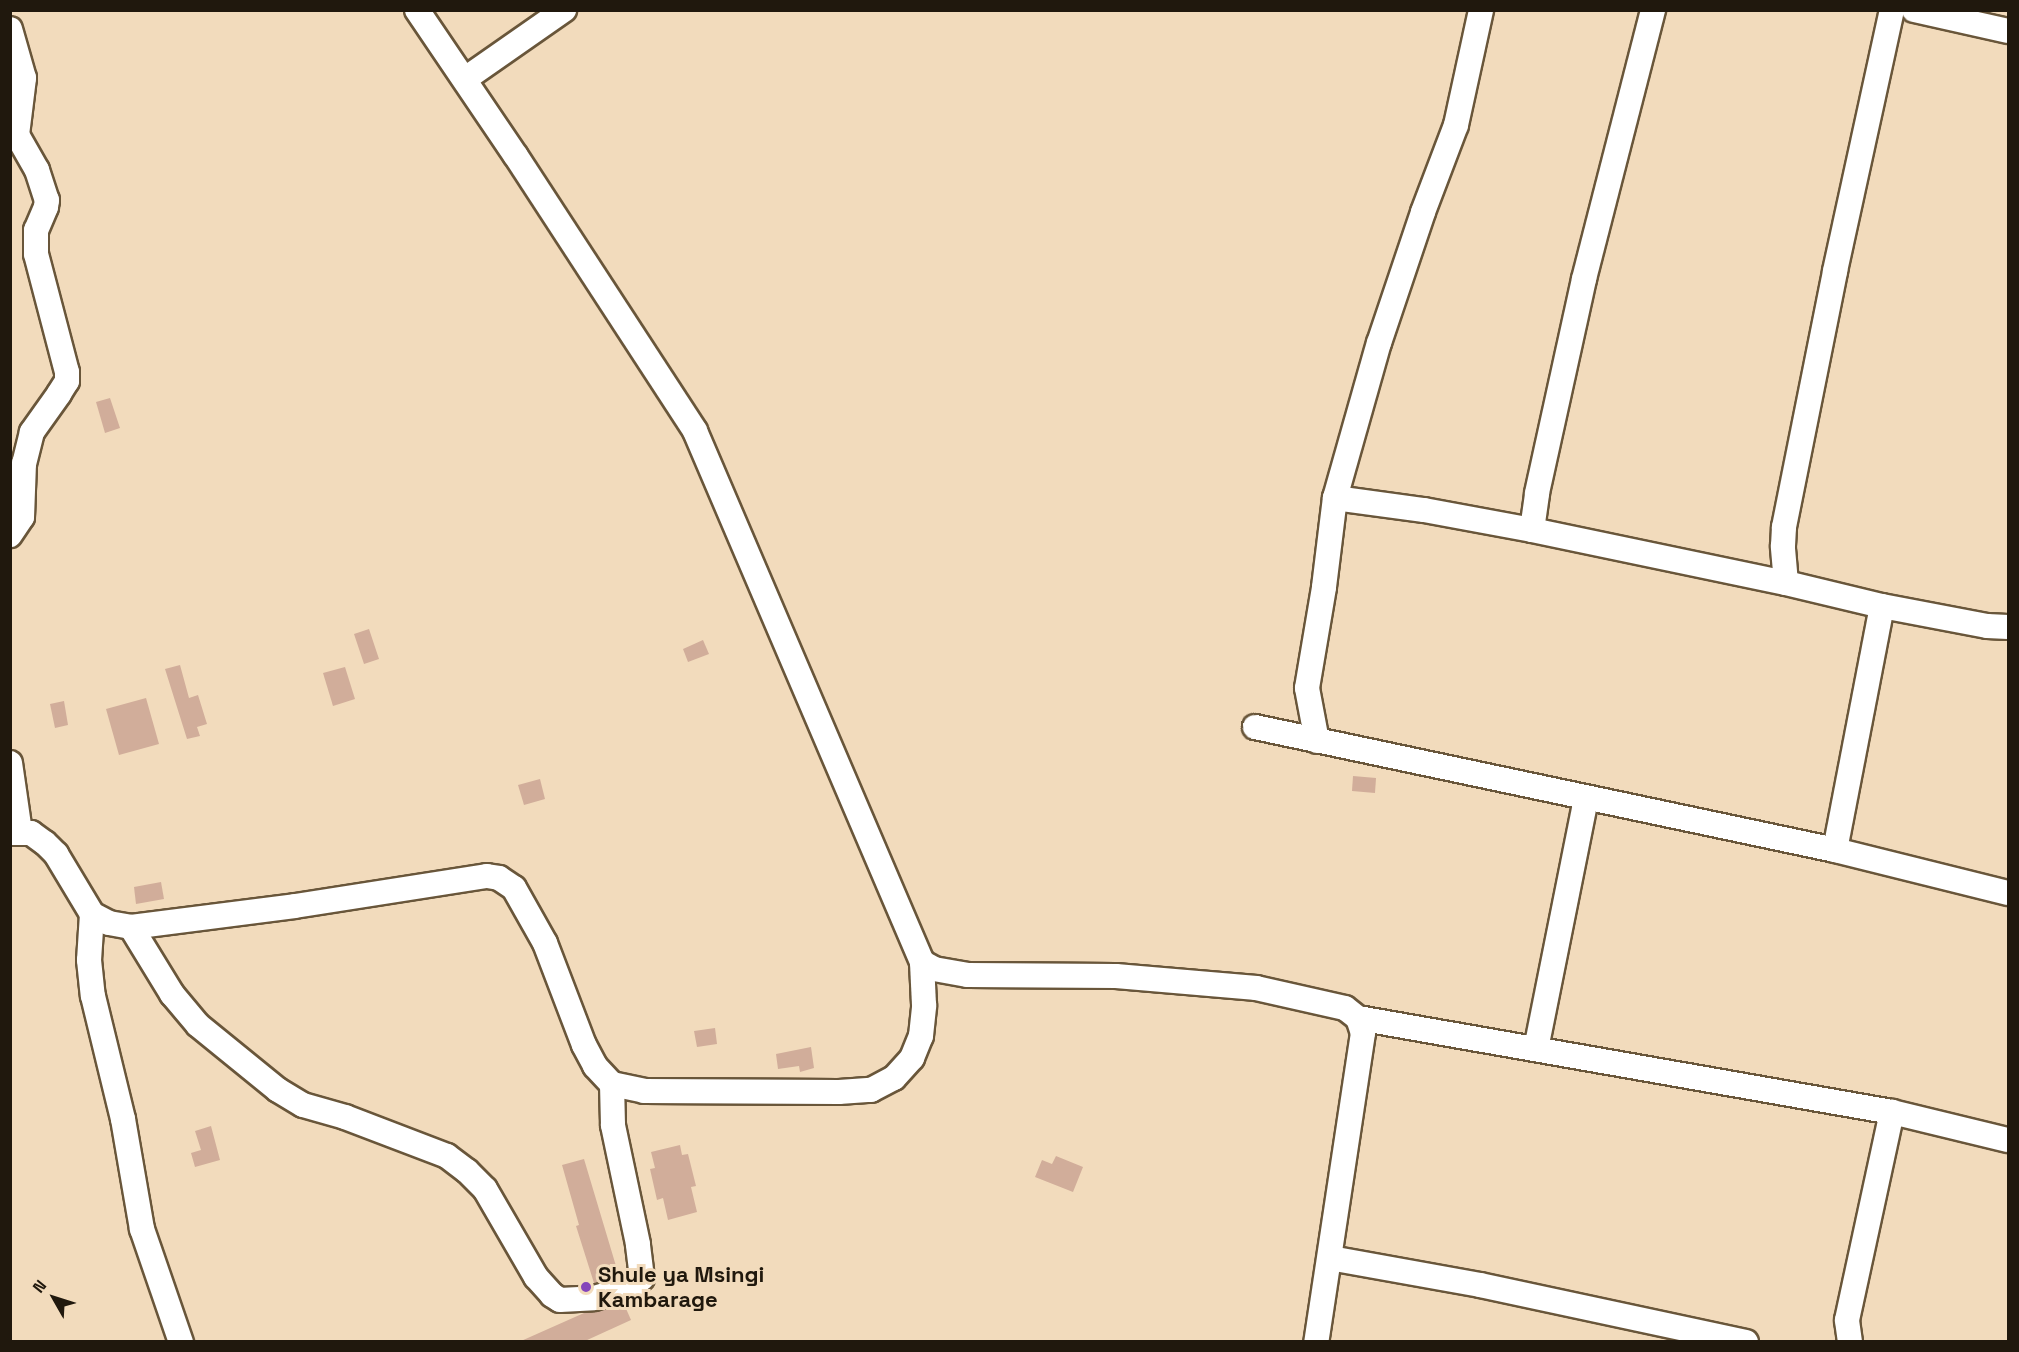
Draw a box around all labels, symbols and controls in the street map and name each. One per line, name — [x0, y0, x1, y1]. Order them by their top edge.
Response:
place label: Shule ya Msingi Kambarage — [598, 1261, 764, 1312]
north arrow — [24, 1268, 84, 1328]
text: N — [28, 1276, 51, 1297]
marker: Shule ya Msingi Kambarage — [579, 1280, 593, 1294]

